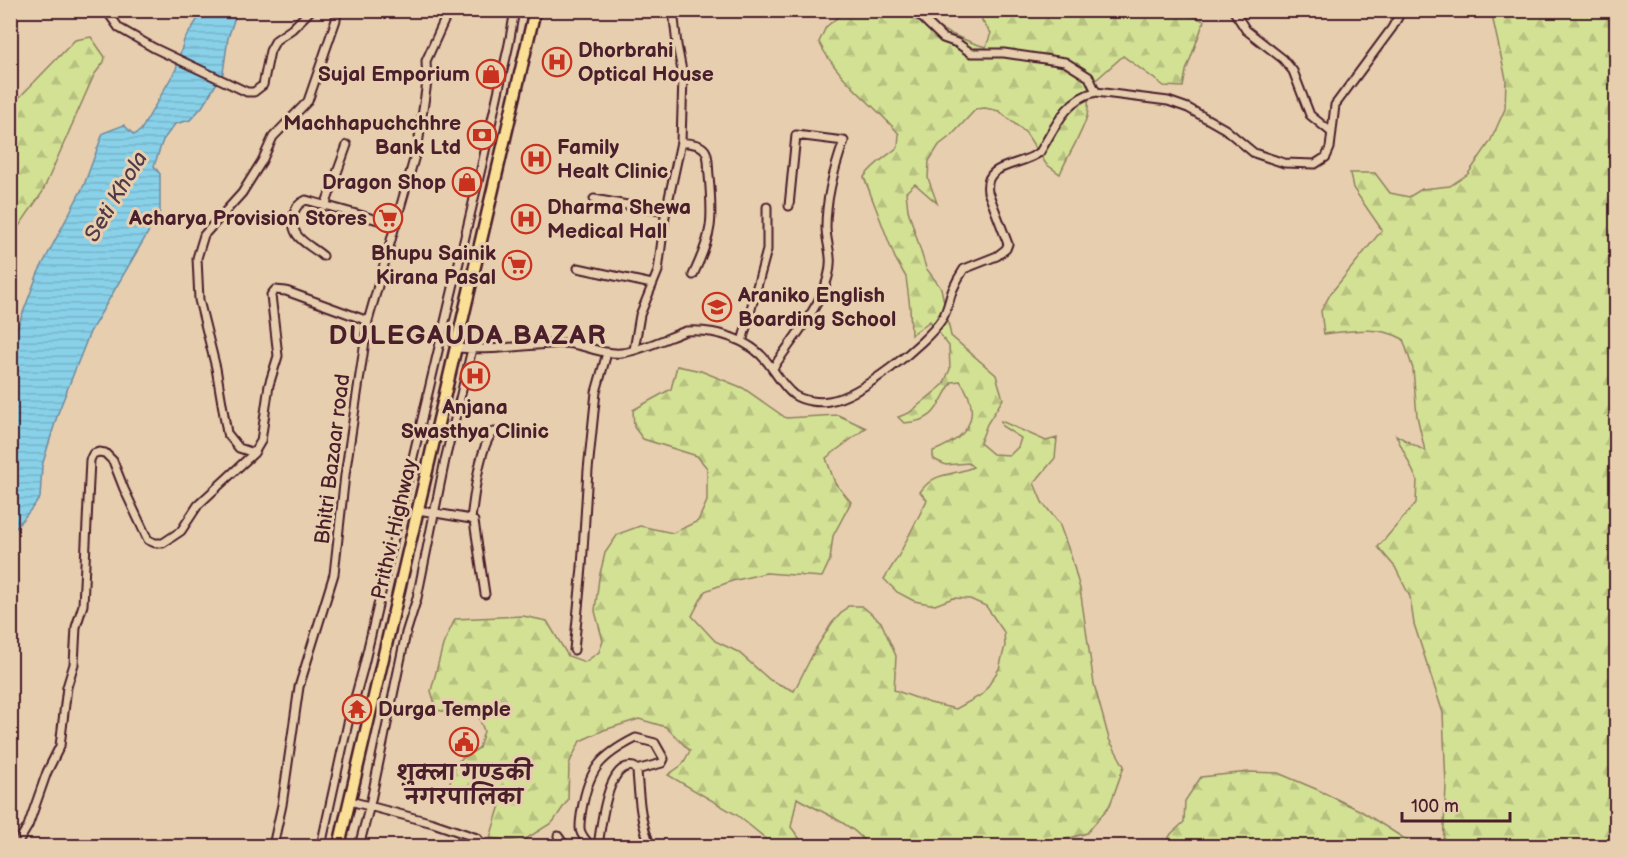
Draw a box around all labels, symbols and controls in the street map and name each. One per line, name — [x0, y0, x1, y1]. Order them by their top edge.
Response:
place label: Dhorbrahi Optical House — [578, 38, 714, 87]
hospital icon: Dhorbrahi Optical House — [541, 46, 573, 78]
shop icon: Sujal Emporium — [475, 58, 507, 90]
place label: Sujal Emporium — [318, 62, 470, 87]
place label: Machhapuchchhre Bank Ltd — [283, 111, 461, 160]
bank icon: Machhapuchchhre Bank Ltd — [466, 119, 498, 151]
place label: Family Healt Clinic — [557, 135, 668, 184]
hospital icon: Family Healt Clinic — [520, 143, 552, 175]
water label: Seti Khola — [79, 146, 154, 247]
shop icon: Dragon Shop — [451, 166, 483, 198]
place label: Dragon Shop — [322, 170, 446, 195]
place label: Dharma Shewa Medical Hall — [547, 195, 691, 244]
supermarket icon: Acharya Provision Stores — [372, 202, 404, 234]
hospital icon: Dharma Shewa Medical Hall — [510, 203, 542, 235]
place label: Acharya Provision Stores — [128, 206, 367, 231]
place label: Bhupu Sainik Kirana Pasal — [371, 241, 496, 290]
supermarket icon: Bhupu Sainik Kirana Pasal — [501, 249, 533, 281]
place label: Araniko English Boarding School — [737, 283, 896, 332]
school or university icon: Araniko English Boarding School — [701, 291, 733, 323]
district label: DULEGAUDA BAZAR — [329, 320, 607, 352]
hospital icon: Anjana Swasthya Clinic — [459, 360, 491, 392]
street label: Bhitri Bazaar road — [310, 372, 355, 546]
place label: Anjana Swasthya Clinic — [401, 395, 549, 444]
street label: Prithvi Highway — [366, 456, 423, 602]
temple icon: Durga Temple — [341, 693, 373, 725]
place label: Durga Temple — [378, 697, 511, 722]
public building icon: शुक्ला गण्डकी नगरपालिका — [448, 726, 480, 758]
place label: शुक्ला गण्डकी नगरपालिका — [396, 757, 534, 810]
scale bar — [1402, 785, 1510, 823]
text: 100 m — [1411, 796, 1459, 817]

